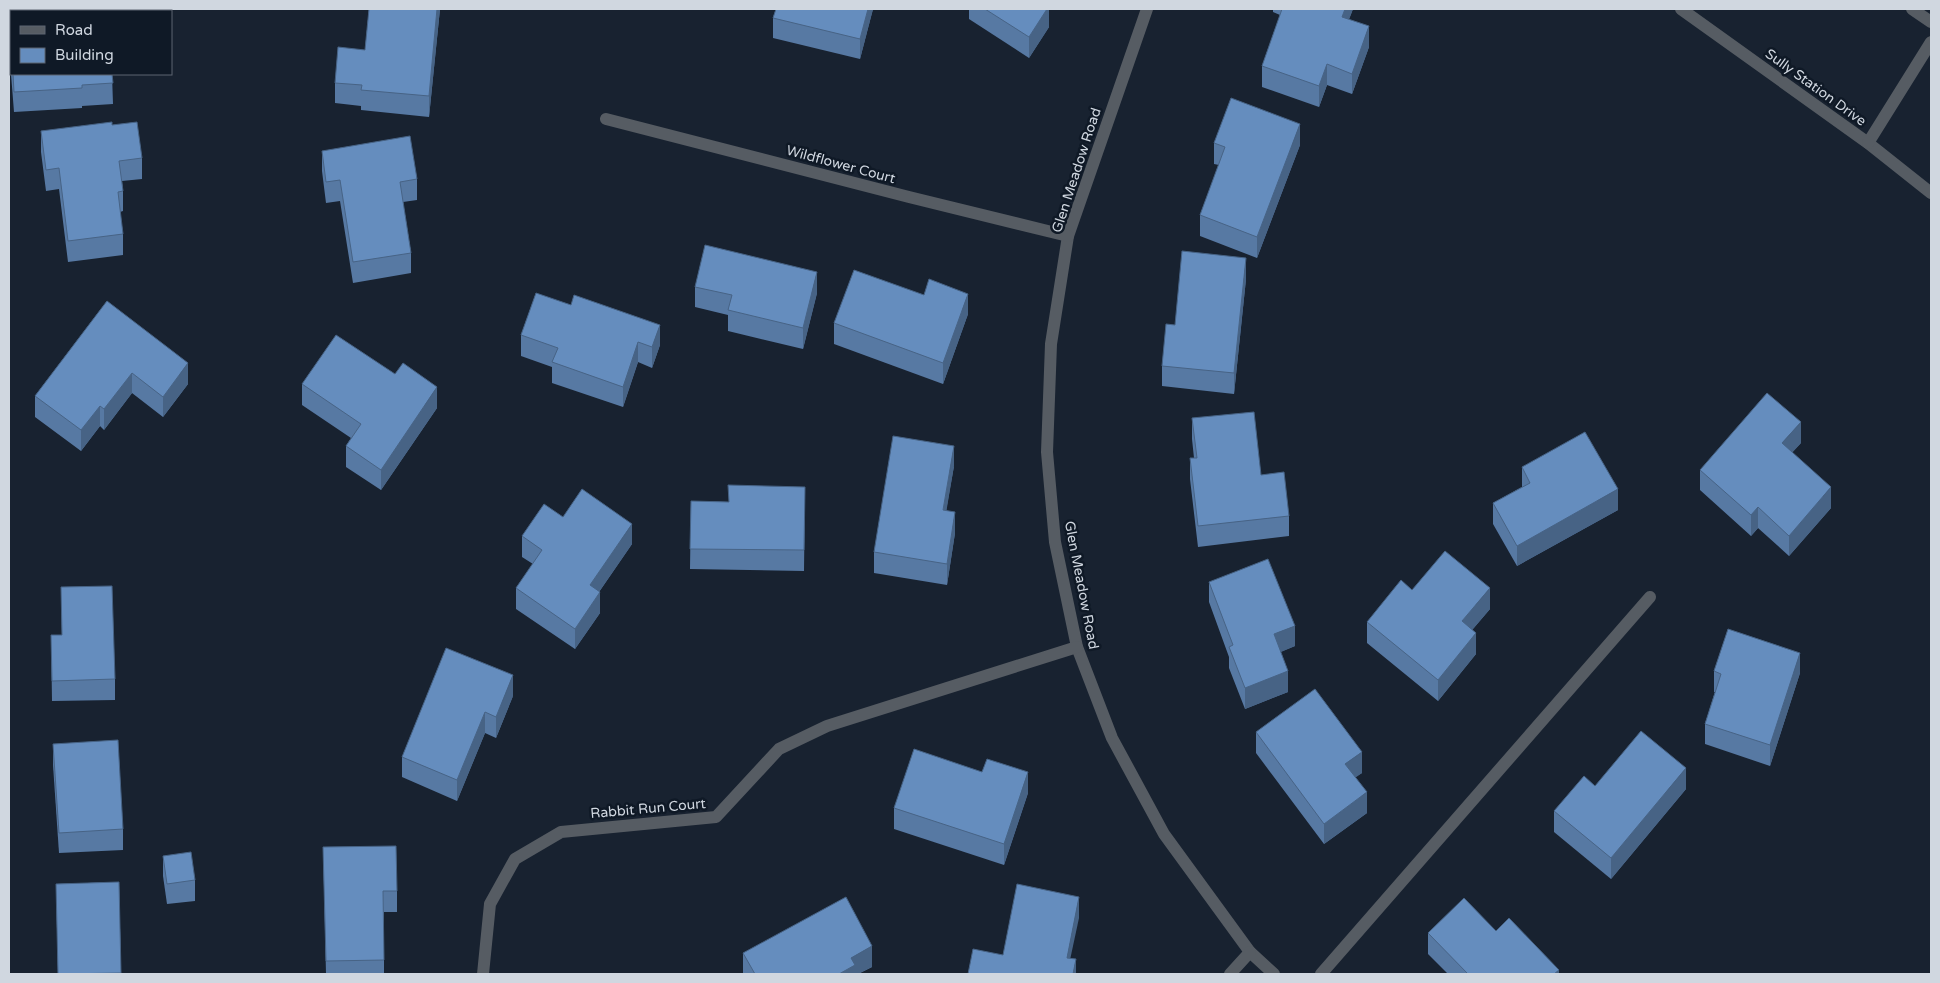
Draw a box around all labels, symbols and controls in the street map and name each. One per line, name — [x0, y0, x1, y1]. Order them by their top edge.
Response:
legend — [10, 10, 172, 75]
text: Road — [55, 21, 93, 39]
street label: Sully Station Drive — [1762, 45, 1870, 130]
text: Building — [55, 46, 114, 64]
street label: Glen Meadow Road — [1048, 105, 1105, 235]
street label: Wildflower Court — [784, 142, 898, 187]
street label: Glen Meadow Road — [1061, 519, 1102, 651]
street label: Rabbit Run Court — [590, 795, 707, 822]

